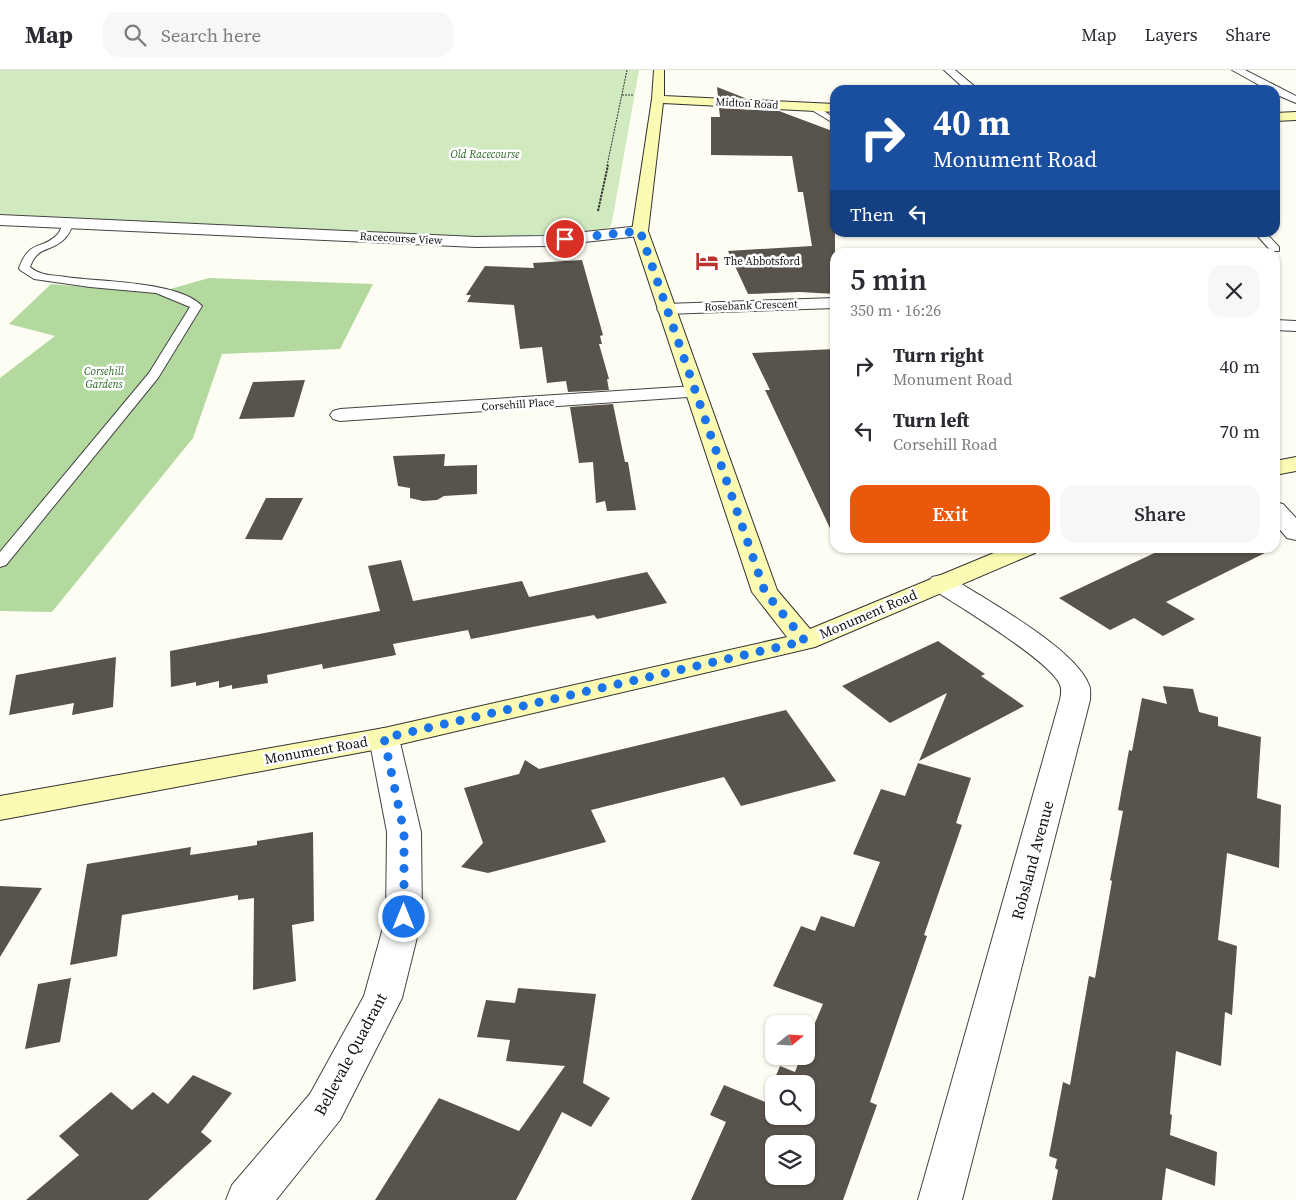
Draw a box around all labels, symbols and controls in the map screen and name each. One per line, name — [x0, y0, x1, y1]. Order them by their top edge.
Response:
search box — [103, 12, 453, 57]
text: Map — [25, 18, 73, 51]
icon: search — [121, 21, 149, 49]
text: Search here — [161, 22, 261, 48]
text: Map — [1081, 22, 1116, 47]
text: Layers — [1144, 22, 1197, 47]
text: Share — [1225, 22, 1271, 47]
street label: Midton Road — [715, 94, 780, 113]
text: 40 m — [933, 99, 1010, 147]
icon: right — [850, 105, 915, 170]
text: Monument Road — [933, 144, 1097, 174]
park label: Old Racecourse — [451, 147, 520, 162]
icon: left — [904, 200, 932, 228]
text: Then — [850, 201, 894, 227]
pin — [544, 218, 586, 260]
icon: arrive — [551, 225, 579, 253]
street label: Racecourse View — [359, 229, 443, 248]
hotel icon: The Abbotsford — [694, 248, 720, 274]
place label: The Abbotsford — [724, 254, 801, 269]
text: 5 min — [850, 259, 927, 300]
button: close — [1208, 265, 1260, 317]
street label: Rosebank Crescent — [704, 296, 798, 315]
text: 350 m · 16:26 — [850, 299, 941, 321]
text: Turn right — [893, 342, 984, 368]
icon: right — [850, 352, 878, 380]
text: 40 m — [1219, 353, 1260, 379]
park label: Corsehill Gardens — [84, 364, 125, 392]
text: Monument Road — [893, 368, 1012, 390]
street label: Corsehill Place — [481, 394, 555, 415]
text: Turn left — [893, 407, 969, 433]
icon: left — [850, 417, 878, 445]
text: 70 m — [1219, 418, 1260, 444]
text: Corsehill Road — [893, 433, 997, 455]
button: Exit — [850, 485, 1050, 543]
button: Share — [1060, 485, 1260, 543]
street label: Monument Road — [816, 584, 920, 644]
street label: Monument Road — [263, 731, 369, 769]
street label: Robsland Avenue — [1006, 798, 1058, 922]
position arrow — [377, 890, 429, 942]
street label: Bellevale Quadrant — [308, 988, 392, 1119]
north arrow — [765, 1015, 815, 1065]
map controls — [765, 1015, 815, 1185]
button: search — [765, 1075, 815, 1125]
button: layers — [765, 1135, 815, 1185]

